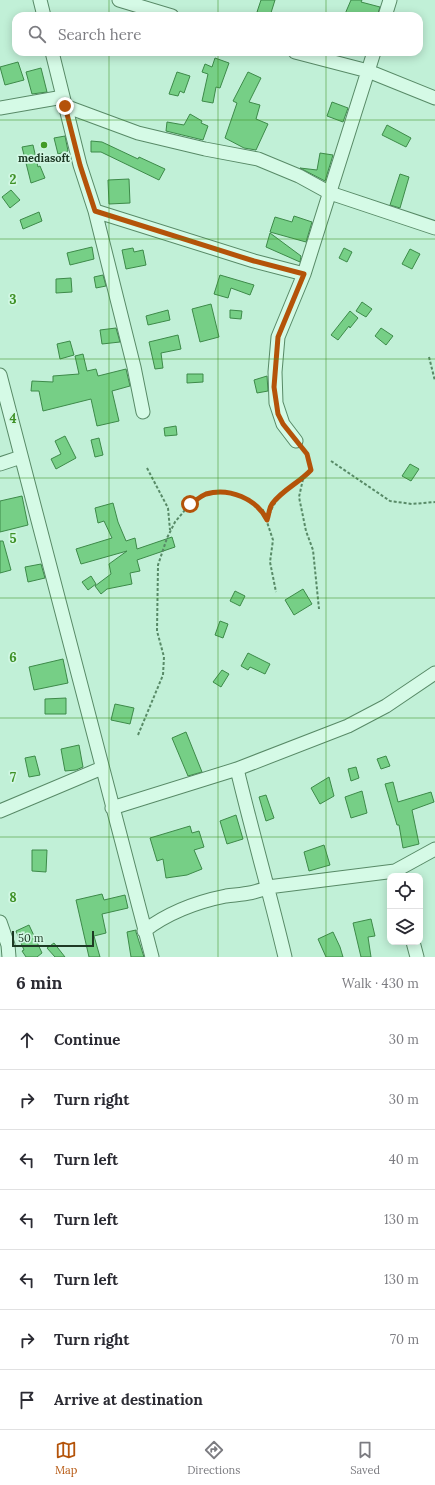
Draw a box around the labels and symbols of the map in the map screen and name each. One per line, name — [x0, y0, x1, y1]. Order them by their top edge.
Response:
route end — [56, 97, 74, 115]
marker: mediasoft — [39, 140, 49, 150]
place label: mediasoft — [18, 151, 70, 165]
text: 2 — [10, 171, 17, 188]
text: 3 — [9, 291, 17, 308]
text: 4 — [9, 410, 17, 427]
route start — [181, 495, 199, 513]
text: 5 — [9, 530, 17, 547]
text: 6 — [9, 649, 17, 666]
text: 7 — [10, 769, 16, 786]
text: 8 — [9, 889, 17, 906]
scale bar — [12, 929, 94, 948]

